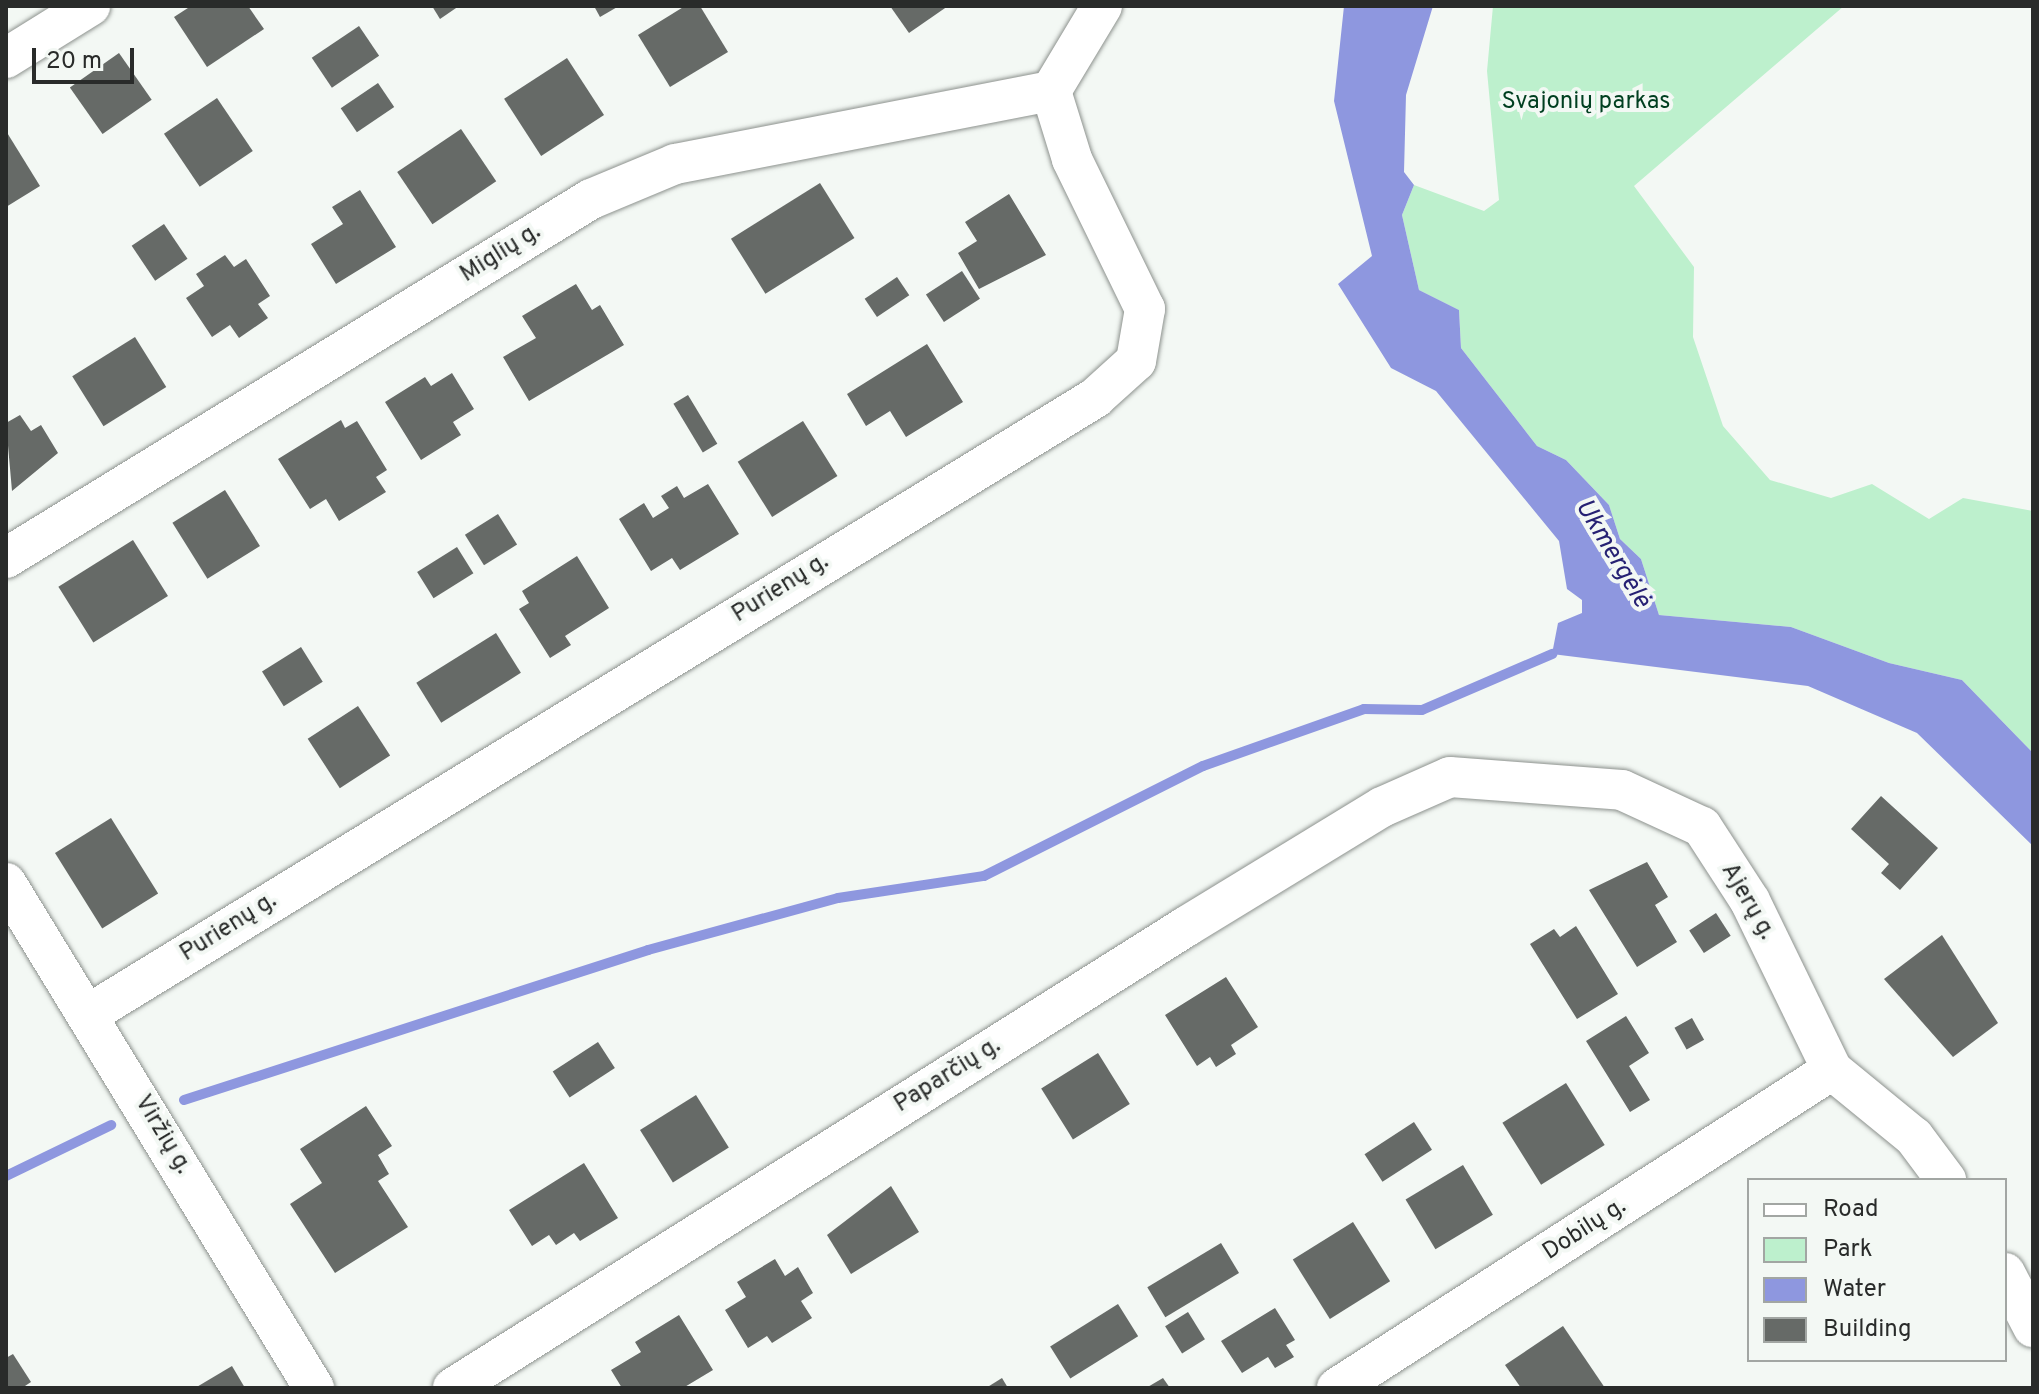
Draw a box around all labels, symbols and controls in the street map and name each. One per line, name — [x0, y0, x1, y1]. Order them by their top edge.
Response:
scale bar — [36, 32, 138, 82]
text: 20 m — [46, 47, 102, 77]
park label: Svajonių parkas — [1501, 89, 1671, 117]
street label: Miglių g. — [456, 218, 546, 290]
water label: Ukmergėlė — [1567, 494, 1657, 614]
street label: Purienų g. — [727, 548, 835, 630]
street label: Ajerų g. — [1714, 859, 1780, 945]
street label: Purienų g. — [175, 887, 283, 969]
street label: Paparčių g. — [890, 1032, 1006, 1120]
street label: Viržių g. — [127, 1090, 197, 1180]
legend — [1747, 1178, 2007, 1362]
street label: Dobilų g. — [1538, 1192, 1632, 1268]
text: Road — [1823, 1195, 1879, 1225]
text: Park — [1823, 1235, 1873, 1265]
text: Water — [1823, 1275, 1886, 1305]
text: Building — [1823, 1315, 1912, 1345]

